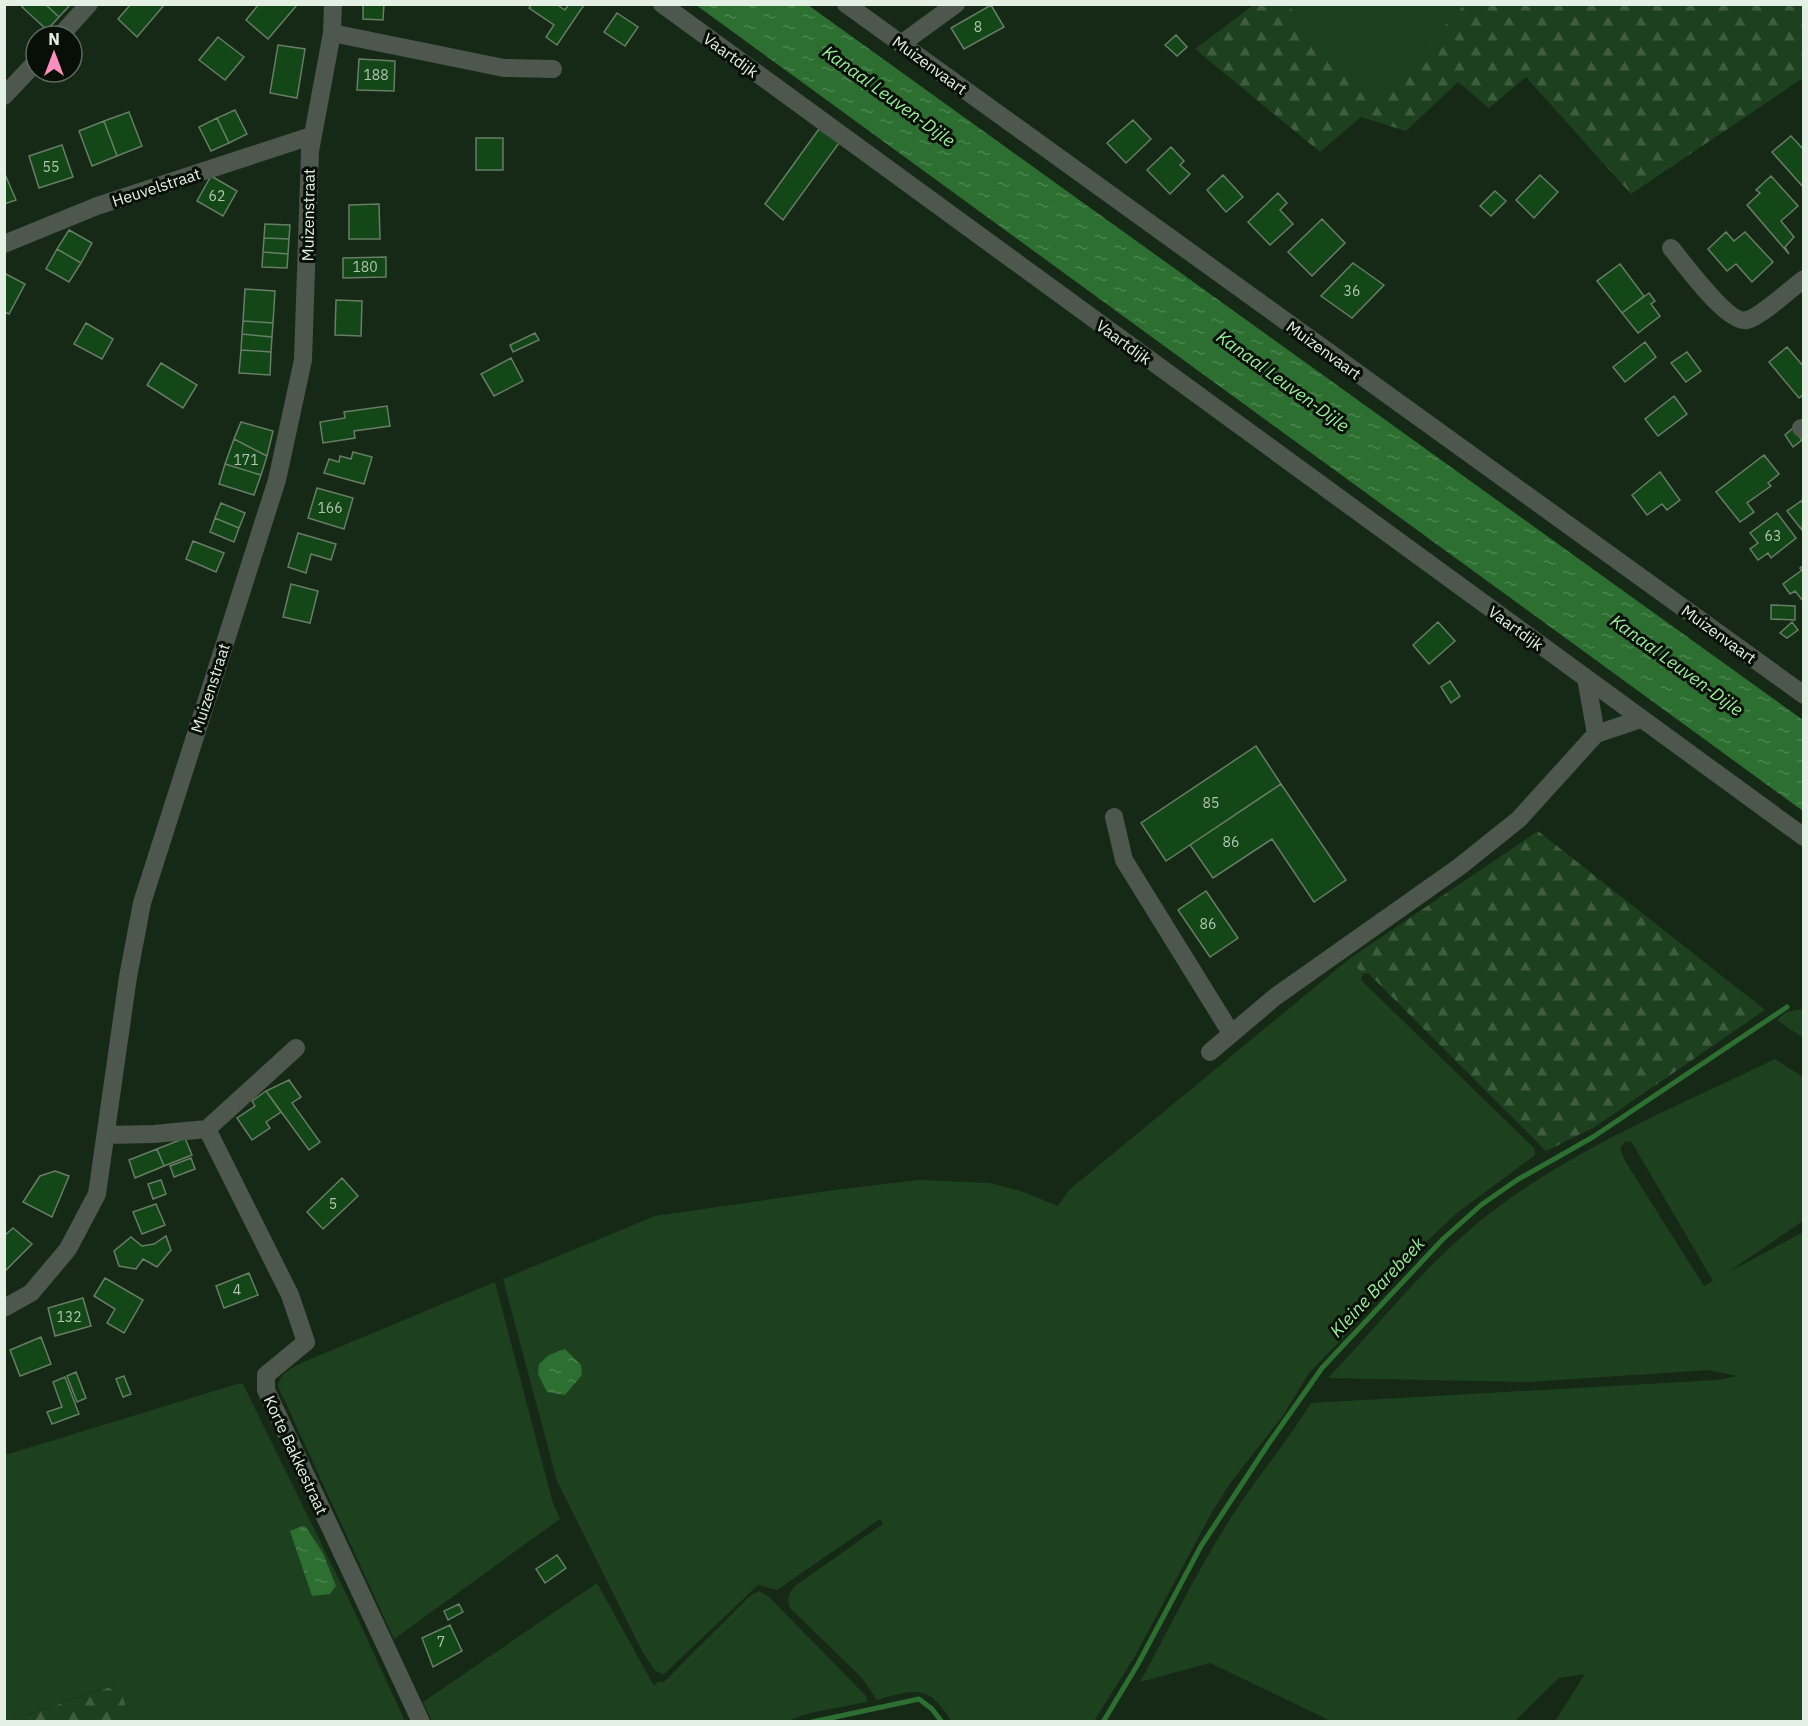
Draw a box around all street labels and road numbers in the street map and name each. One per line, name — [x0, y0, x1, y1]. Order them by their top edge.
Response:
street label: Vaartdijk — [699, 28, 763, 82]
street label: Muizenvaart — [889, 31, 971, 99]
street label: Heuvelstraat — [109, 163, 203, 211]
street label: Muizenstraat — [297, 168, 319, 262]
street label: Vaartdijk — [1092, 315, 1156, 369]
street label: Muizenvaart — [1283, 316, 1365, 384]
street label: Muizenvaart — [1678, 600, 1760, 668]
street label: Vaartdijk — [1484, 601, 1548, 655]
street label: Muizenstraat — [186, 641, 234, 735]
street label: Korte Bakkestraat — [260, 1392, 332, 1518]

